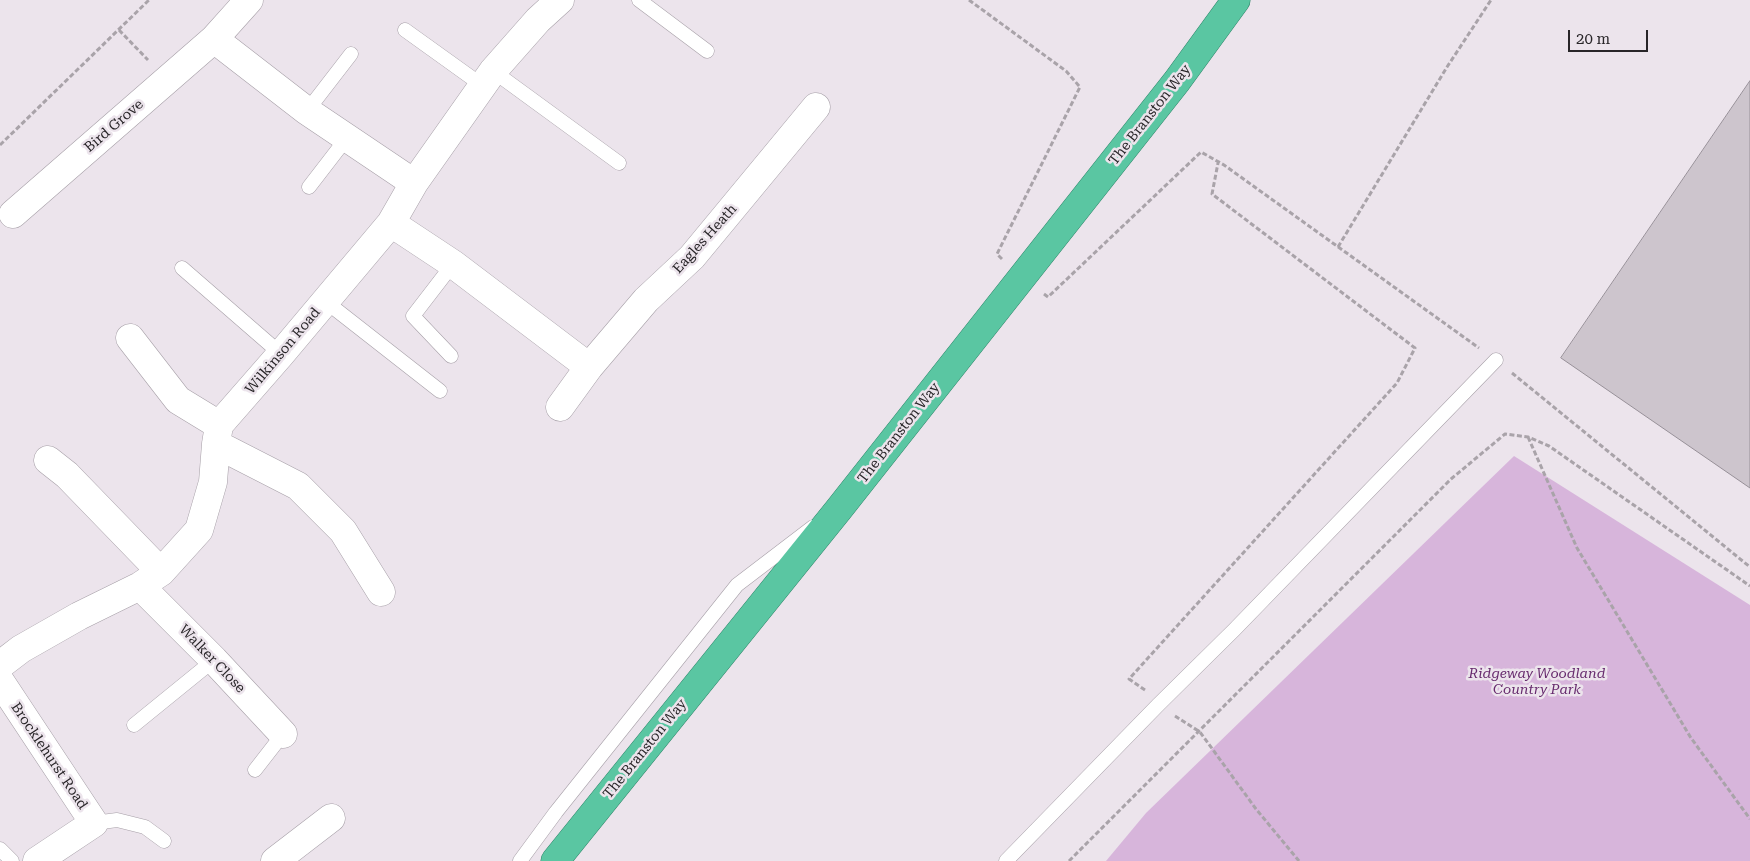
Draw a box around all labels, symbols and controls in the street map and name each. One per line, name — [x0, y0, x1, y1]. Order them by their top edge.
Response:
scale bar — [1570, 20, 1650, 52]
text: 20 m — [1576, 30, 1610, 48]
street label: The Branston Way — [1105, 61, 1195, 169]
street label: Bird Grove — [81, 96, 147, 156]
street label: Eagles Heath — [669, 201, 741, 277]
street label: Wilkinson Road — [242, 304, 324, 398]
street label: The Branston Way — [854, 379, 944, 487]
street label: Walker Close — [175, 621, 249, 697]
park label: Ridgeway Woodland Country Park — [1469, 666, 1605, 699]
street label: The Branston Way — [600, 696, 690, 802]
street label: Brocklehurst Road — [7, 699, 91, 813]

